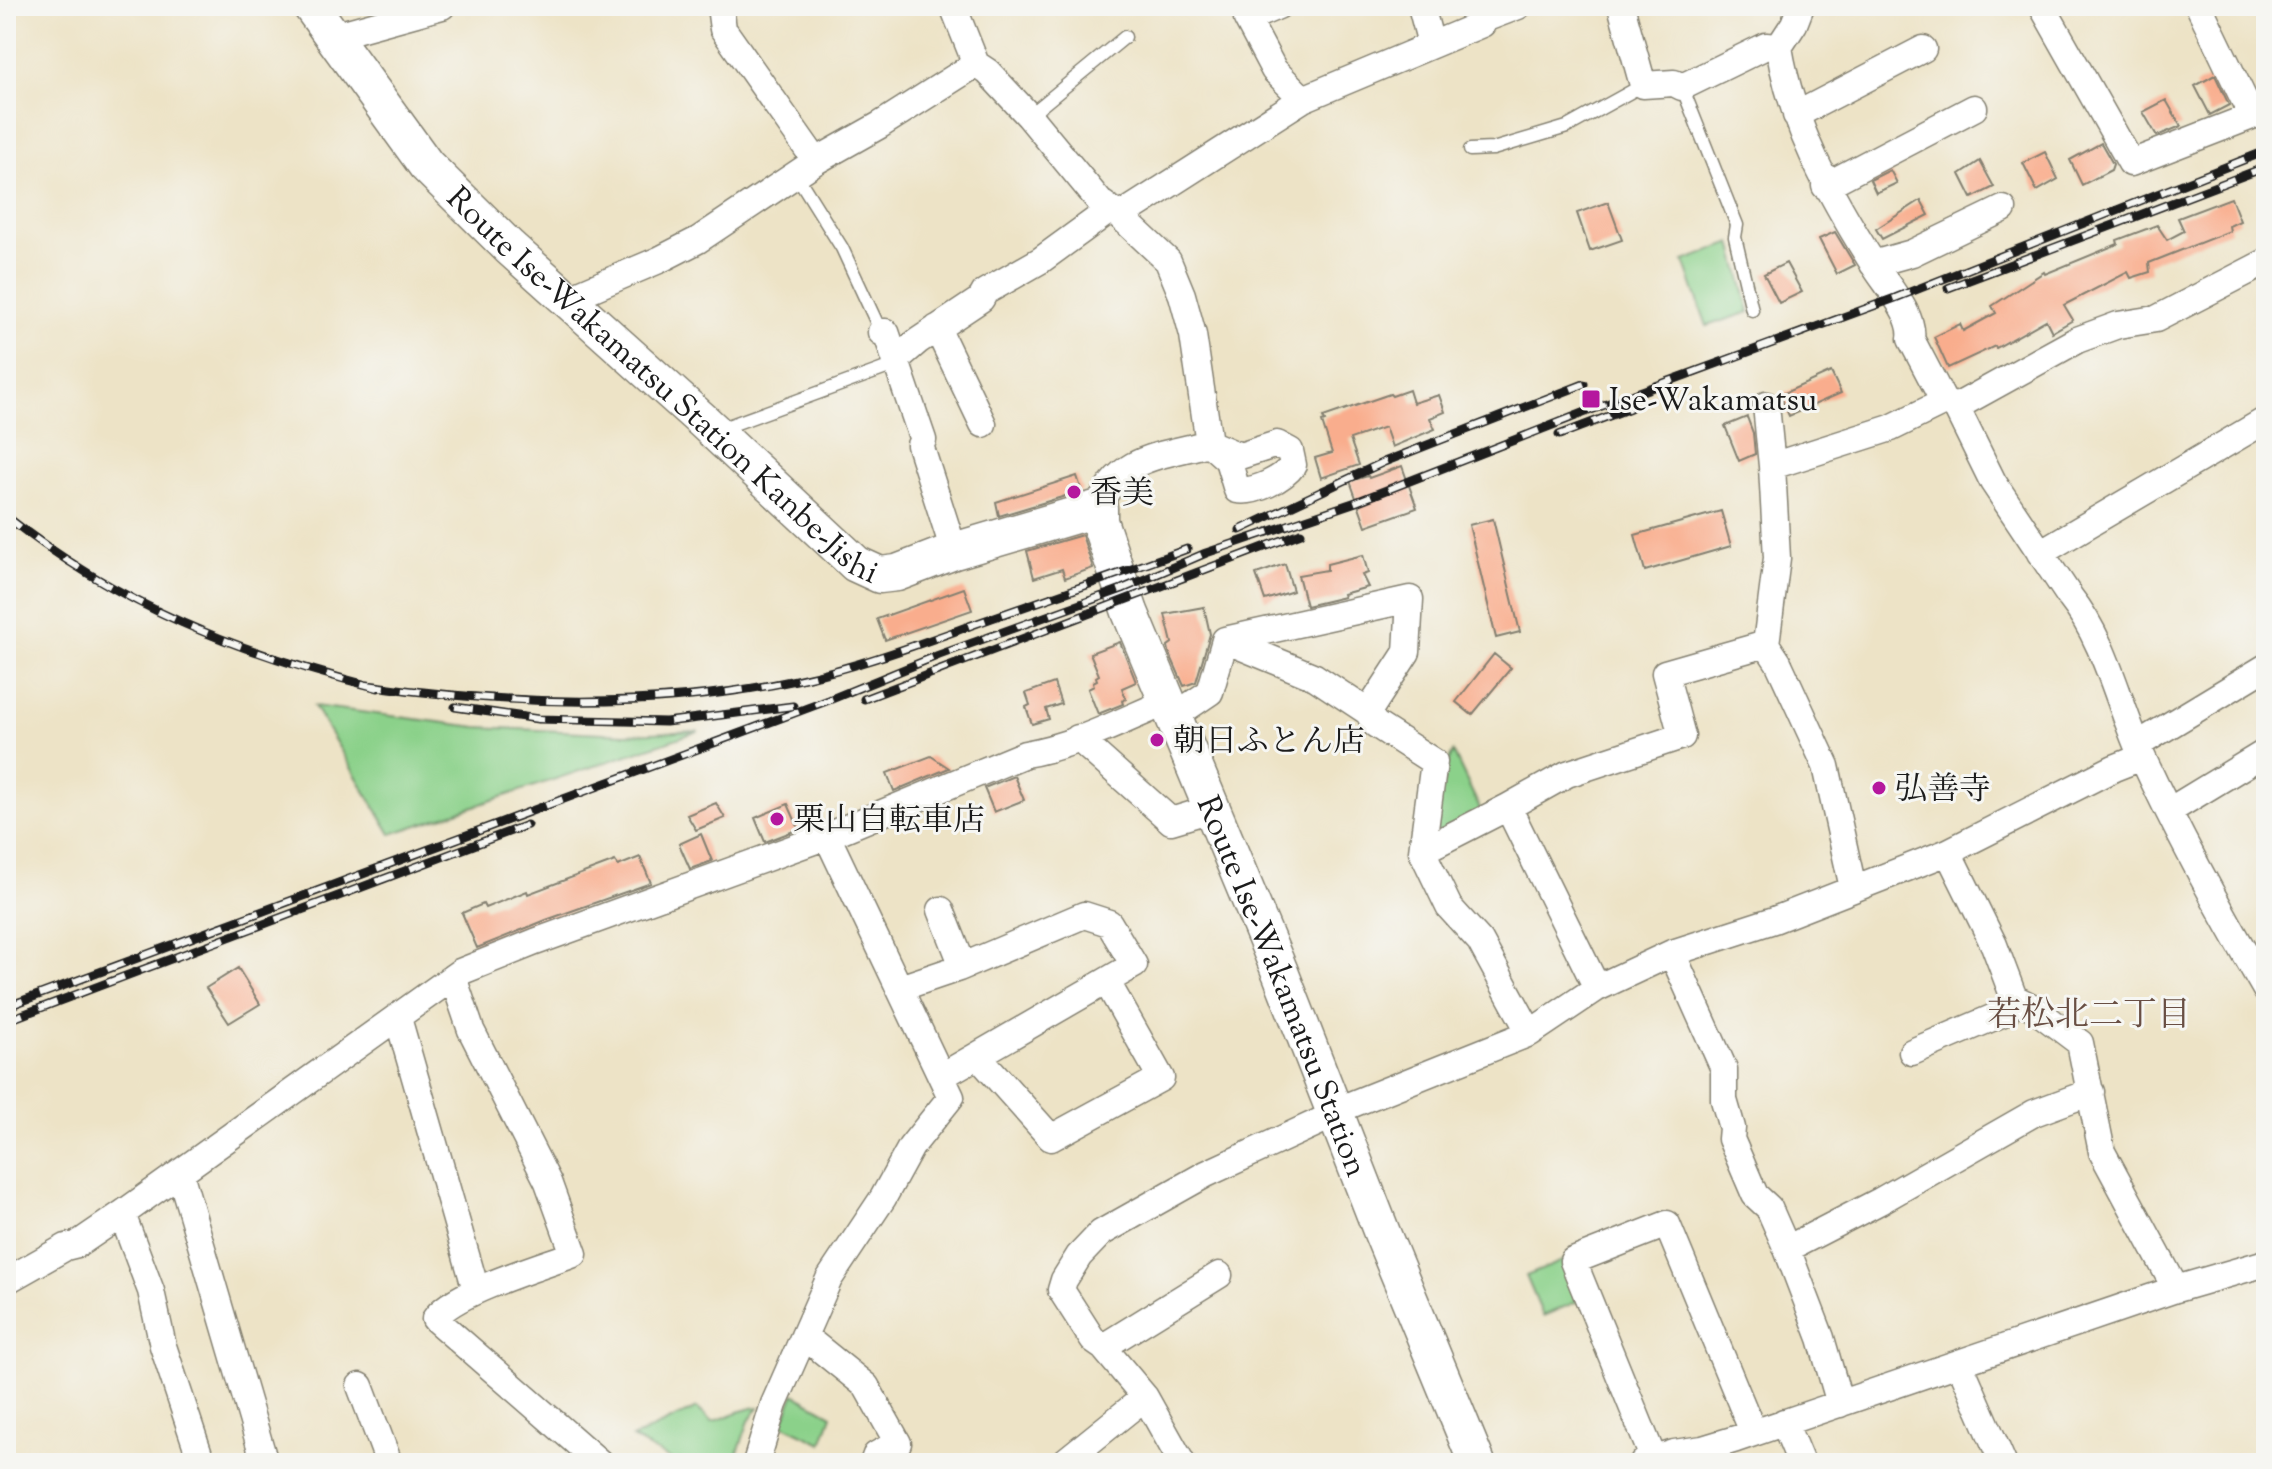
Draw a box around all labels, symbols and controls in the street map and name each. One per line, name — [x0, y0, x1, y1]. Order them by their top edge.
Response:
street label: Route Ise-Wakamatsu Station Kanbe-Jishi — [435, 177, 885, 597]
place label: Ise-Wakamatsu — [1609, 379, 1818, 425]
marker: Ise-Wakamatsu — [1580, 388, 1602, 410]
place label: 香美 — [1090, 472, 1154, 518]
marker: 香美 — [1065, 483, 1083, 501]
place label: 朝日ふとん店 — [1173, 720, 1365, 766]
marker: 朝日ふとん店 — [1148, 731, 1166, 749]
place label: 弘善寺 — [1895, 768, 1991, 814]
marker: 弘善寺 — [1870, 779, 1888, 797]
street label: Route Ise-Wakamatsu Station — [1183, 789, 1378, 1184]
place label: 栗山自転車店 — [793, 799, 985, 845]
marker: 栗山自転車店 — [768, 810, 786, 828]
district label: 若松北二丁目 — [1987, 992, 2191, 1041]

